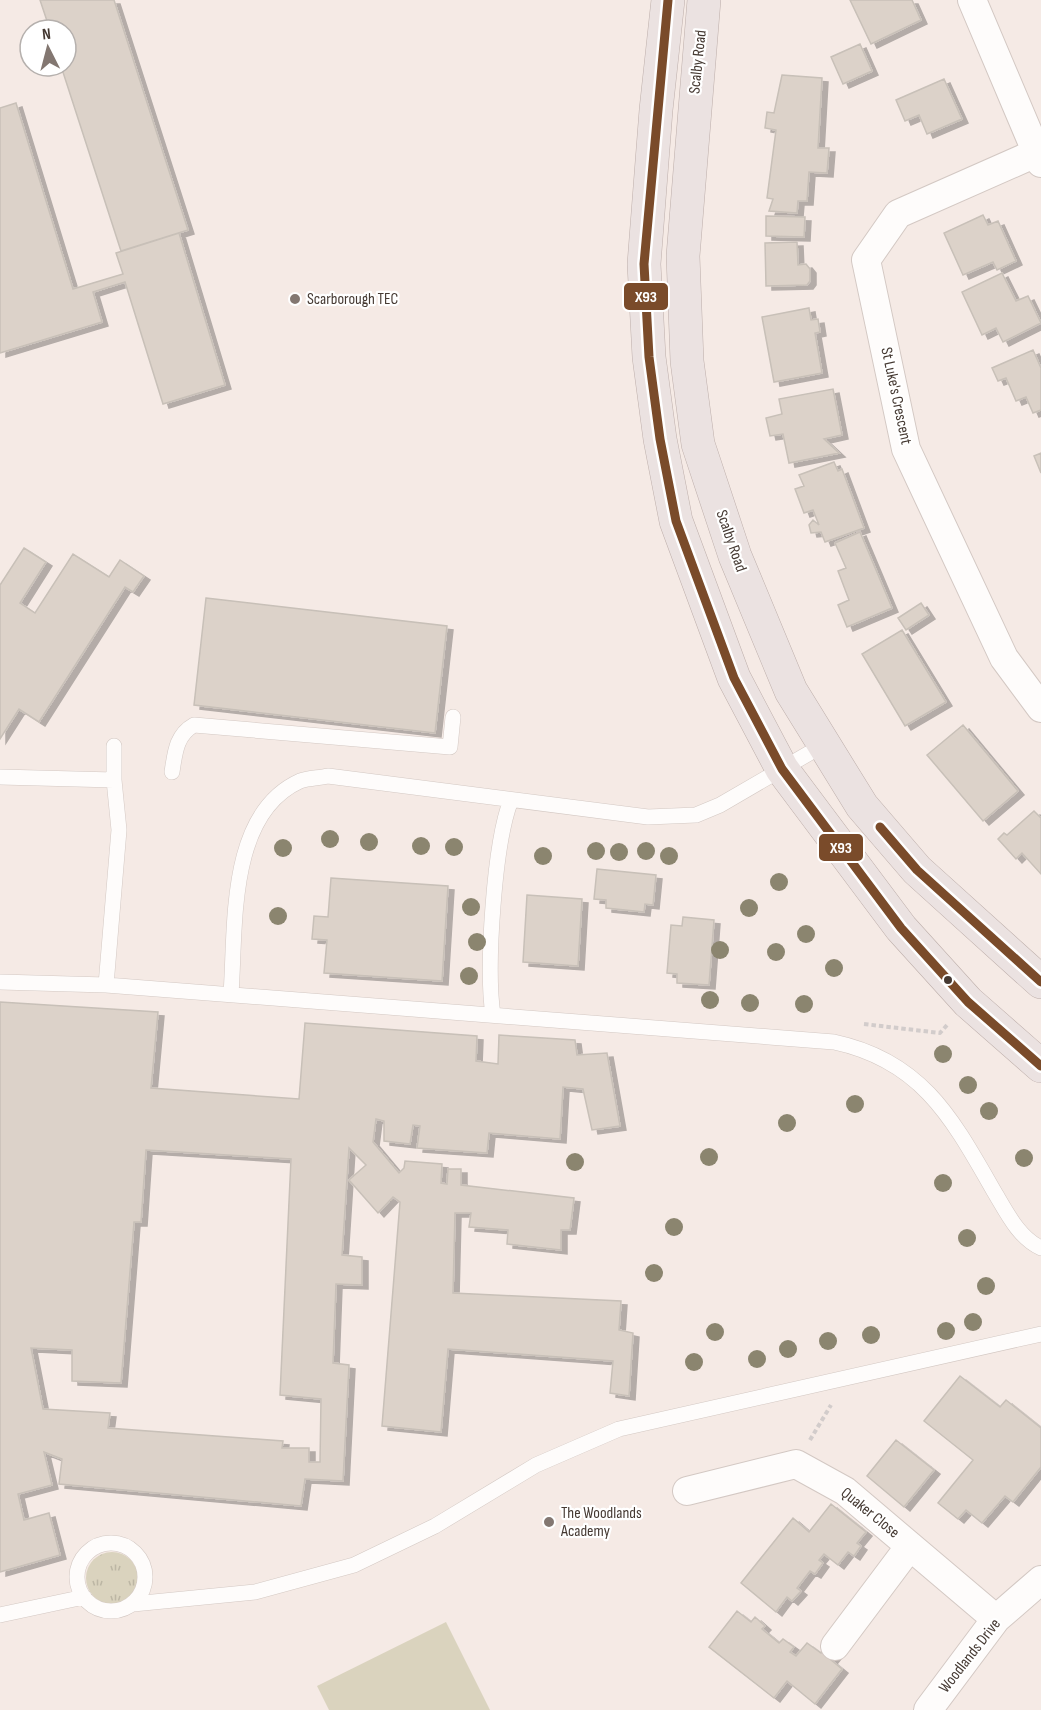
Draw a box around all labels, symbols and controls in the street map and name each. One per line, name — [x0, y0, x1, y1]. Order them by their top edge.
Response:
north arrow — [18, 18, 78, 78]
text: N — [41, 25, 52, 44]
street label: Scalby Road — [685, 29, 711, 95]
line badge: X93 — [623, 282, 669, 311]
text: X93 — [634, 288, 657, 307]
place label: Scarborough TEC — [307, 290, 398, 309]
marker: Scarborough TEC — [288, 292, 302, 306]
street label: St Luke's Crescent — [876, 346, 916, 446]
street label: Scalby Road — [712, 508, 750, 574]
line badge: X93 — [818, 833, 864, 862]
text: X93 — [829, 839, 852, 858]
unlabelled marker — [942, 974, 954, 986]
street label: Quaker Close — [837, 1484, 903, 1542]
place label: The Woodlands Academy — [560, 1504, 642, 1541]
marker: The Woodlands Academy — [542, 1515, 556, 1529]
street label: Woodlands Drive — [935, 1615, 1005, 1697]

